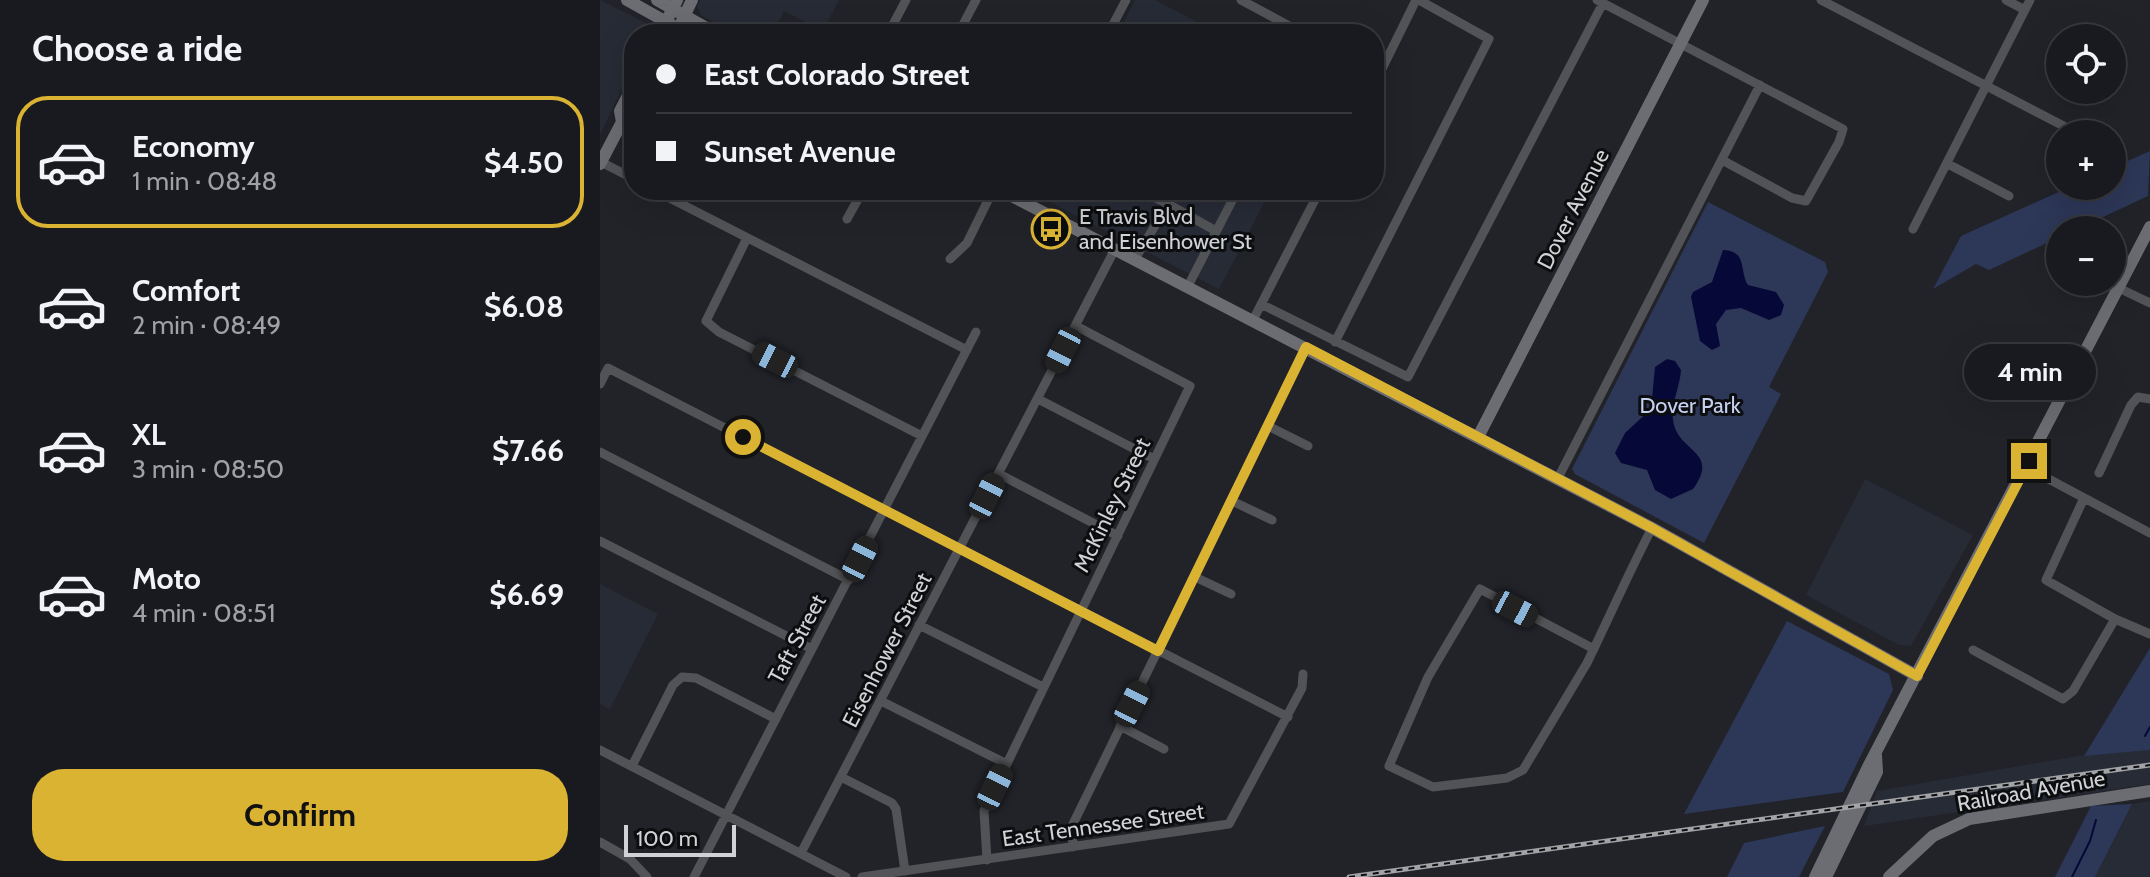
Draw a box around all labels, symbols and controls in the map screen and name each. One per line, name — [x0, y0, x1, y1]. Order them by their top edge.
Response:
map controls — [2046, 24, 2126, 296]
button: locate — [2046, 24, 2126, 104]
text: Choose a ride — [32, 26, 242, 70]
text: East Colorado Street — [704, 56, 970, 93]
button: + — [2046, 120, 2126, 200]
icon: car — [36, 126, 108, 198]
text: Economy — [132, 128, 255, 165]
text: Sunset Avenue — [704, 133, 896, 170]
text: $4.50 — [484, 144, 564, 181]
street label: Dover Avenue — [1531, 144, 1615, 274]
text: 1 min · 08:48 — [132, 165, 277, 197]
place label: E Travis Blvd and Eisenhower St — [1079, 203, 1252, 255]
bus stop icon: E Travis Blvd and Eisenhower St — [1030, 208, 1072, 250]
button: − — [2046, 216, 2126, 296]
icon: car — [36, 270, 108, 342]
text: Comfort — [132, 272, 240, 309]
text: $6.08 — [484, 288, 564, 325]
text: 2 min · 08:49 — [132, 309, 281, 341]
car — [1041, 323, 1085, 377]
car — [748, 338, 802, 382]
callout: 4 min — [1963, 345, 2095, 401]
text: 4 min — [1997, 356, 2063, 388]
park label: Dover Park — [1639, 392, 1741, 419]
icon: car — [36, 414, 108, 486]
text: XL — [132, 416, 166, 453]
route start — [725, 419, 761, 455]
text: $7.66 — [492, 432, 564, 469]
street label: McKinley Street — [1068, 433, 1156, 577]
route end — [2011, 443, 2047, 479]
text: 3 min · 08:50 — [132, 453, 284, 485]
car — [965, 469, 1009, 523]
car — [838, 532, 882, 586]
icon: car — [36, 558, 108, 630]
text: Moto — [132, 560, 201, 597]
street label: Eisenhower Street — [837, 568, 938, 732]
text: $6.69 — [489, 576, 564, 613]
car — [1488, 587, 1542, 631]
street label: Taft Street — [762, 589, 832, 688]
text: 4 min · 08:51 — [132, 597, 275, 629]
car — [1110, 677, 1154, 731]
car — [974, 760, 1016, 814]
street label: Railroad Avenue — [1955, 765, 2107, 817]
button: Confirm — [32, 769, 568, 861]
street label: East Tennessee Street — [1000, 797, 1206, 853]
scale bar — [624, 821, 736, 857]
text: 100 m — [636, 825, 698, 852]

